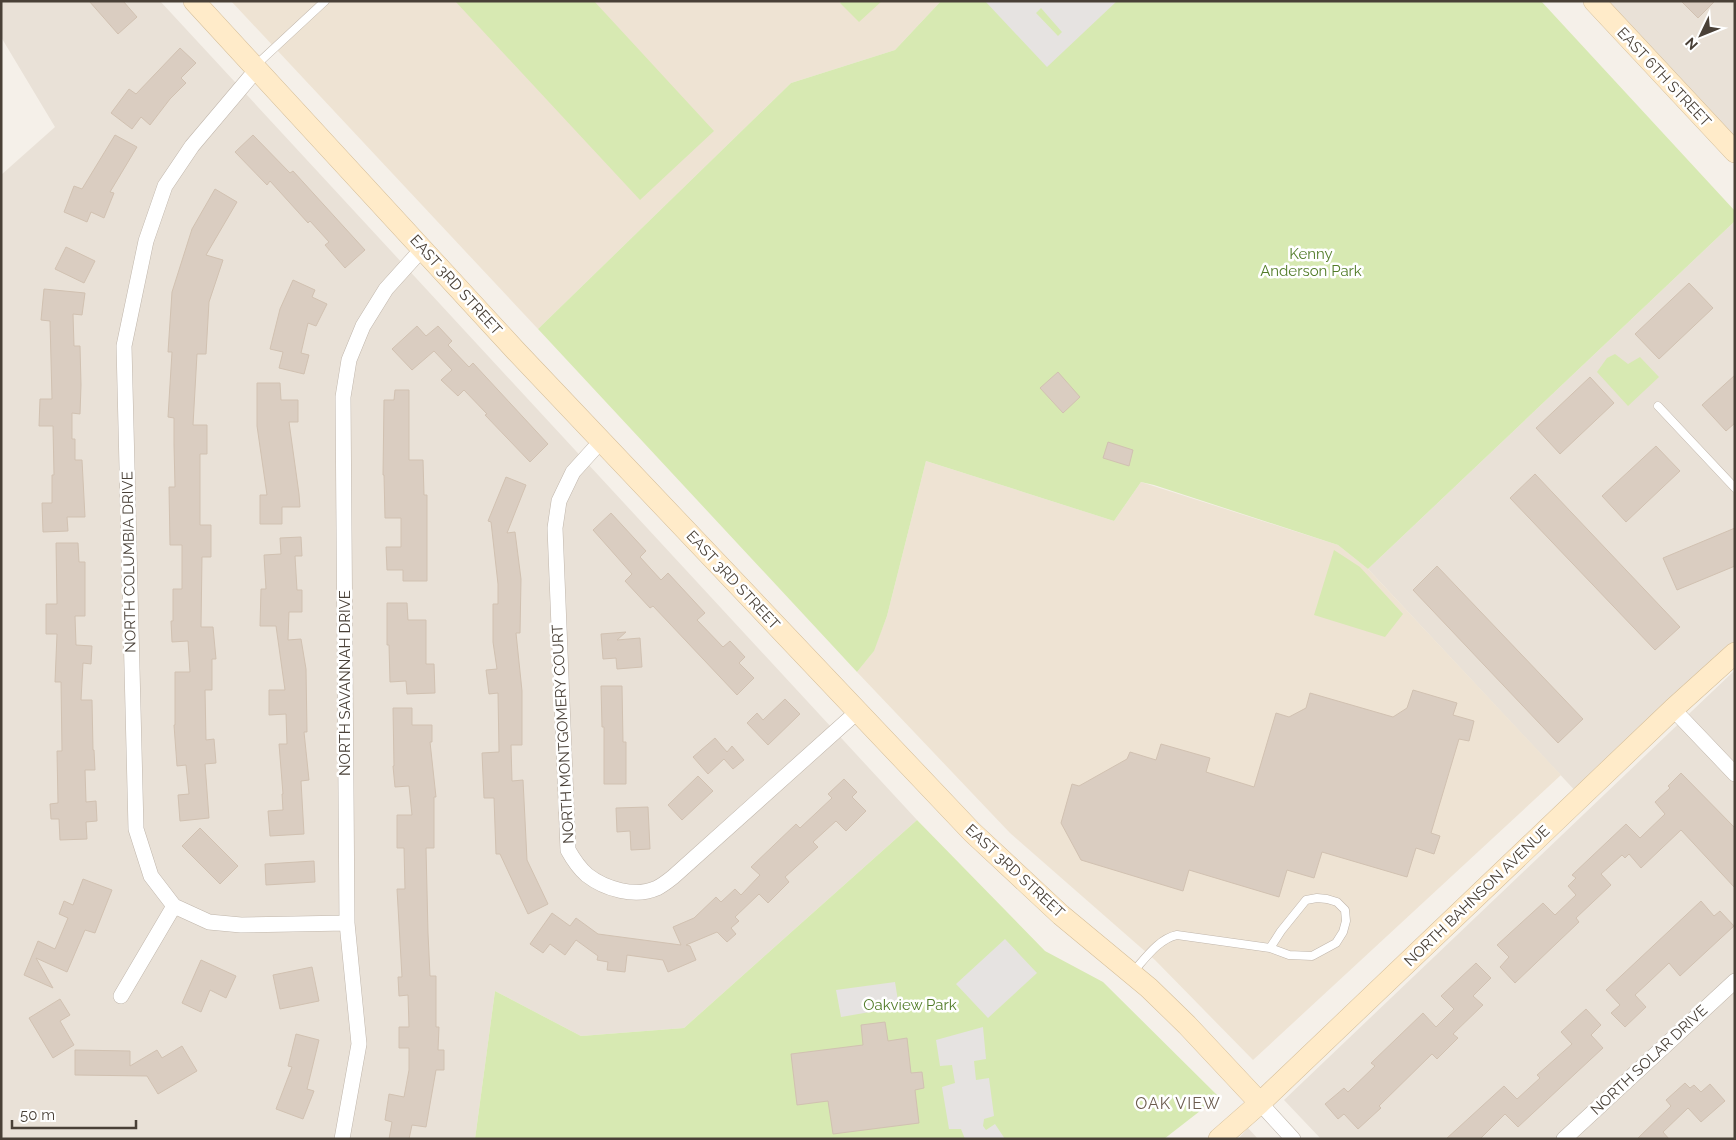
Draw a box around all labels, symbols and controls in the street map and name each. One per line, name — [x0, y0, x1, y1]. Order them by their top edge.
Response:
north arrow — [1676, 10, 1726, 60]
street label: EAST 6TH STREET — [1613, 24, 1715, 130]
text: N — [1682, 35, 1701, 53]
street label: EAST 3RD STREET — [406, 231, 506, 339]
park label: Kenny Anderson Park — [1260, 245, 1362, 280]
street label: NORTH COLUMBIA DRIVE — [118, 471, 140, 653]
street label: EAST 3RD STREET — [683, 527, 783, 633]
street label: NORTH SAVANNAH DRIVE — [336, 590, 354, 776]
street label: NORTH MONTGOMERY COURT — [548, 624, 578, 844]
street label: EAST 3RD STREET — [962, 821, 1068, 921]
street label: NORTH BAHNSON AVENUE — [1401, 822, 1553, 970]
park label: Oakview Park — [863, 996, 957, 1014]
street label: NORTH SOLAR DRIVE — [1587, 1001, 1711, 1119]
district label: OAK VIEW — [1135, 1094, 1221, 1113]
scale bar — [12, 1098, 136, 1130]
text: 50 m — [20, 1106, 55, 1124]

